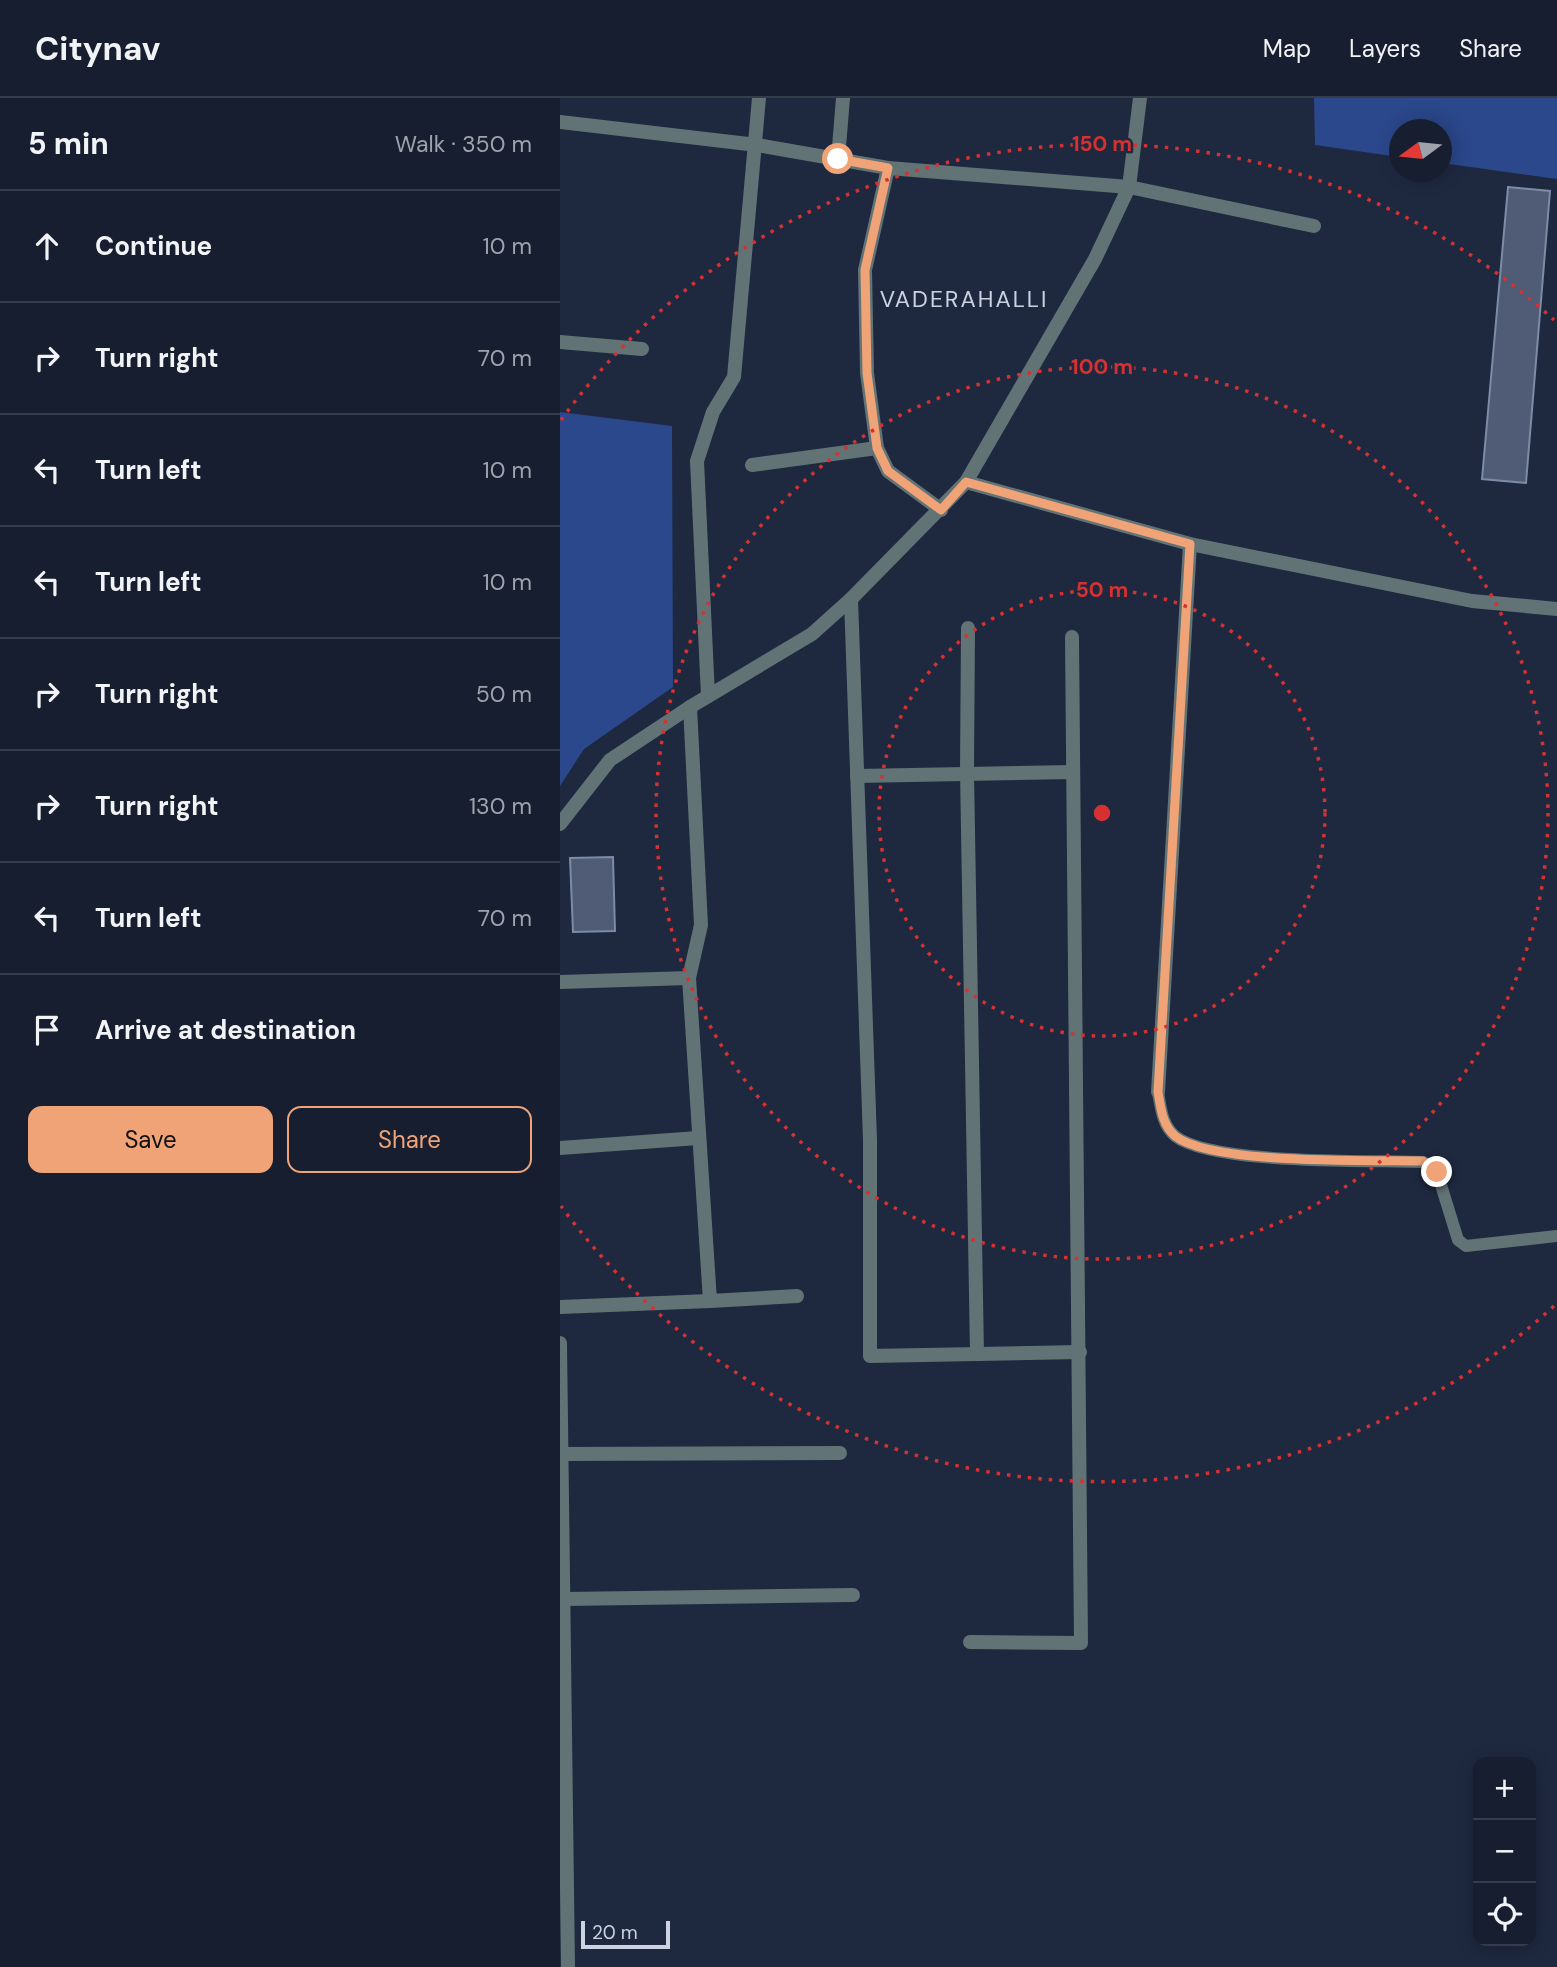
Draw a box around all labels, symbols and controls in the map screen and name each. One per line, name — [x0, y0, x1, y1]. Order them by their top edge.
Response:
text: Citynav — [35, 27, 160, 70]
text: Map — [1263, 33, 1311, 64]
text: Layers — [1349, 33, 1421, 64]
text: Share — [1459, 33, 1522, 64]
north arrow — [1389, 119, 1452, 182]
text: 5 min — [28, 124, 109, 163]
text: Walk · 350 m — [395, 129, 532, 159]
text: 150 m — [1072, 130, 1132, 158]
route start — [822, 143, 853, 174]
icon: ahead — [28, 227, 66, 265]
text: Continue — [95, 229, 212, 263]
text: 10 m — [482, 231, 532, 261]
district label: VADERAHALLI — [880, 284, 1048, 314]
icon: right — [28, 339, 66, 377]
text: Turn right — [95, 341, 219, 375]
text: 70 m — [478, 343, 532, 373]
text: 100 m — [1071, 353, 1133, 381]
icon: left — [28, 451, 66, 489]
text: Turn left — [95, 453, 202, 487]
text: 10 m — [482, 455, 532, 485]
icon: left — [28, 563, 66, 601]
text: Turn left — [95, 565, 202, 599]
text: 10 m — [482, 567, 532, 597]
text: 50 m — [1076, 576, 1128, 604]
icon: right — [28, 675, 66, 713]
text: Turn right — [95, 677, 219, 711]
text: 50 m — [476, 679, 532, 709]
icon: right — [28, 787, 66, 825]
text: Turn right — [95, 789, 219, 823]
text: 130 m — [469, 791, 532, 821]
centre of rings — [1090, 801, 1114, 825]
icon: left — [28, 899, 66, 937]
text: Turn left — [95, 901, 202, 935]
text: 70 m — [478, 903, 532, 933]
icon: arrive — [28, 1011, 66, 1049]
text: Arrive at destination — [95, 1013, 356, 1047]
button: Save — [28, 1106, 273, 1173]
button: Share — [287, 1106, 532, 1173]
route end — [1421, 1156, 1452, 1187]
map controls — [1473, 1757, 1536, 1946]
button: + — [1473, 1757, 1536, 1820]
button: − — [1473, 1820, 1536, 1883]
button: locate — [1473, 1883, 1536, 1946]
scale bar — [581, 1918, 670, 1950]
text: 20 m — [592, 1920, 638, 1945]

